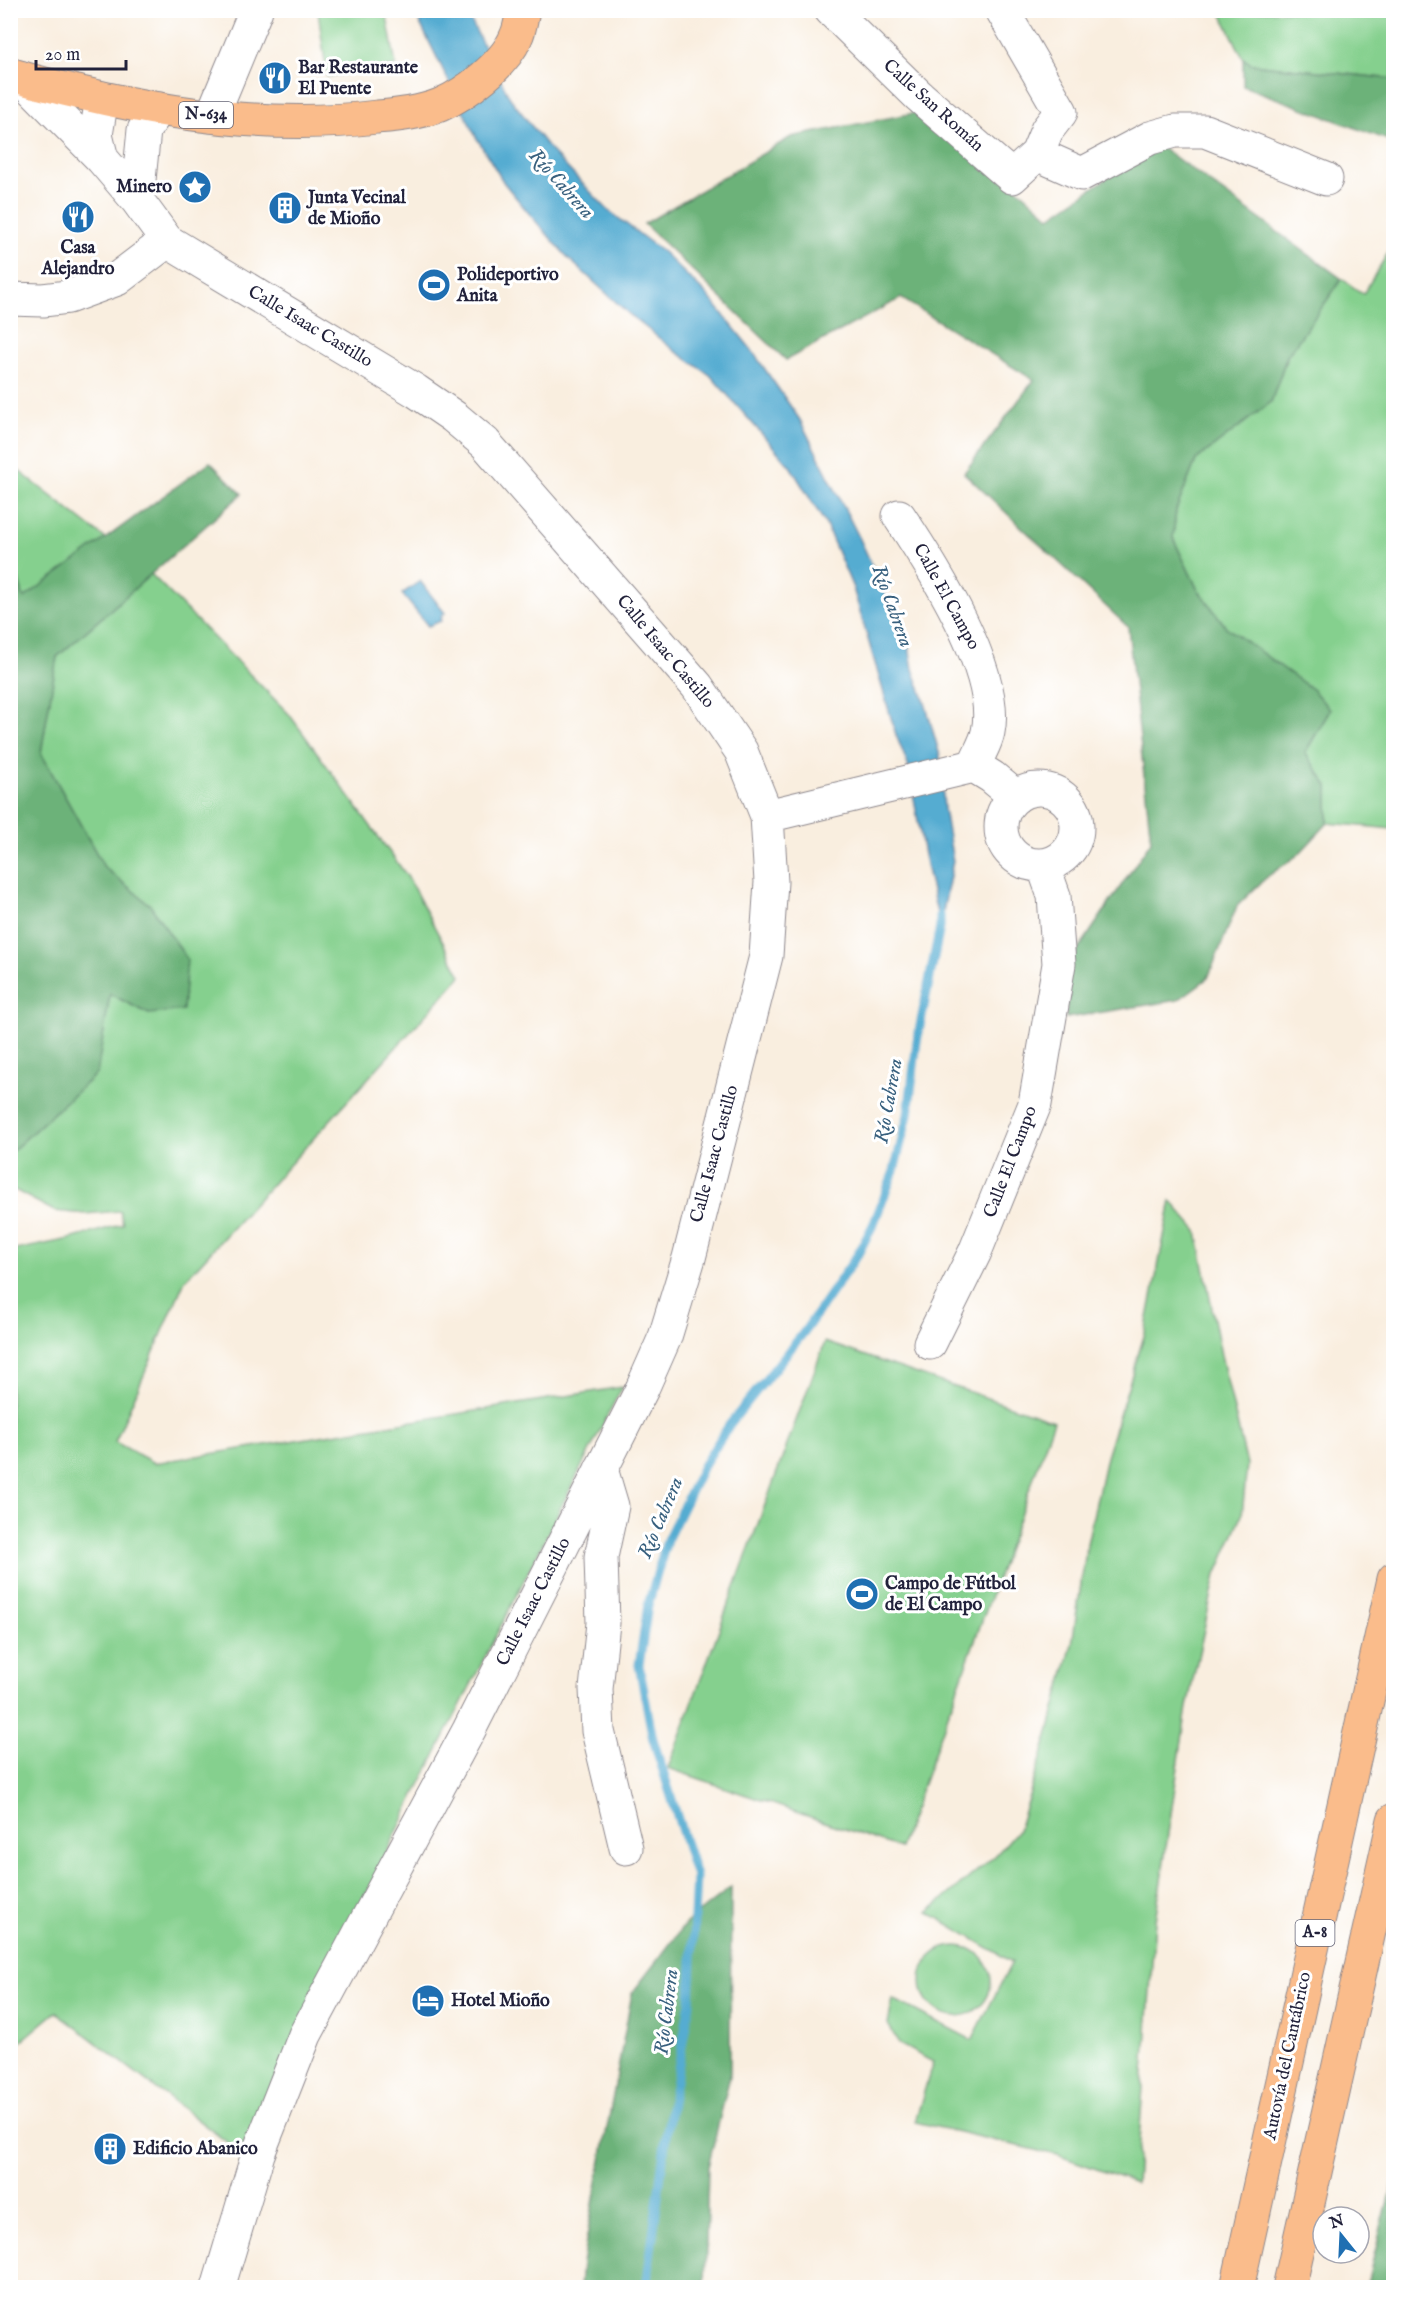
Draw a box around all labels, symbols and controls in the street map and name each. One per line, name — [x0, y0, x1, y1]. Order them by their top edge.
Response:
scale bar — [36, 33, 126, 71]
text: 20 m — [45, 44, 80, 67]
street label: Calle San Román — [878, 55, 988, 158]
place label: Bar Restaurante El Puente — [298, 57, 419, 101]
restaurant icon: Bar Restaurante El Puente — [257, 60, 293, 96]
road number: N-634 — [179, 102, 233, 128]
water label: Río Cabrera — [523, 144, 599, 224]
place icon: Minero — [177, 169, 213, 205]
place label: Minero — [116, 176, 172, 199]
place label: Junta Vecinal de Mioño — [306, 187, 407, 231]
building icon: Junta Vecinal de Mioño — [267, 190, 303, 226]
restaurant icon: Casa Alejandro — [60, 199, 96, 235]
place label: Casa Alejandro — [41, 237, 115, 281]
place label: Polideportivo Anita — [456, 264, 559, 308]
sports icon: Polideportivo Anita — [416, 267, 452, 303]
street label: Calle Isaac Castillo — [244, 281, 377, 373]
street label: Calle El Campo — [907, 540, 985, 654]
water label: Río Cabrera — [866, 561, 918, 651]
street label: Calle Isaac Castillo — [611, 590, 719, 714]
water label: Río Cabrera — [869, 1056, 909, 1145]
street label: Calle Isaac Castillo — [686, 1082, 744, 1225]
street label: Calle El Campo — [979, 1103, 1043, 1221]
water label: Río Cabrera — [633, 1473, 689, 1562]
street label: Calle Isaac Castillo — [492, 1534, 576, 1670]
place label: Campo de Fútbol de El Campo — [885, 1573, 1017, 1617]
sports icon: Campo de Fútbol de El Campo — [844, 1576, 880, 1612]
road number: A-8 — [1296, 1920, 1334, 1946]
water label: Río Cabrera — [649, 1968, 685, 2056]
street label: Autovía del Cantábrico — [1259, 1970, 1317, 2143]
hotel icon: Hotel Mioño — [410, 1983, 446, 2019]
place label: Hotel Mioño — [451, 1990, 550, 2013]
building icon: Edificio Abanico — [92, 2131, 128, 2167]
place label: Edificio Abanico — [133, 2138, 258, 2161]
north arrow — [1311, 2205, 1371, 2265]
text: N — [1326, 2211, 1347, 2235]

